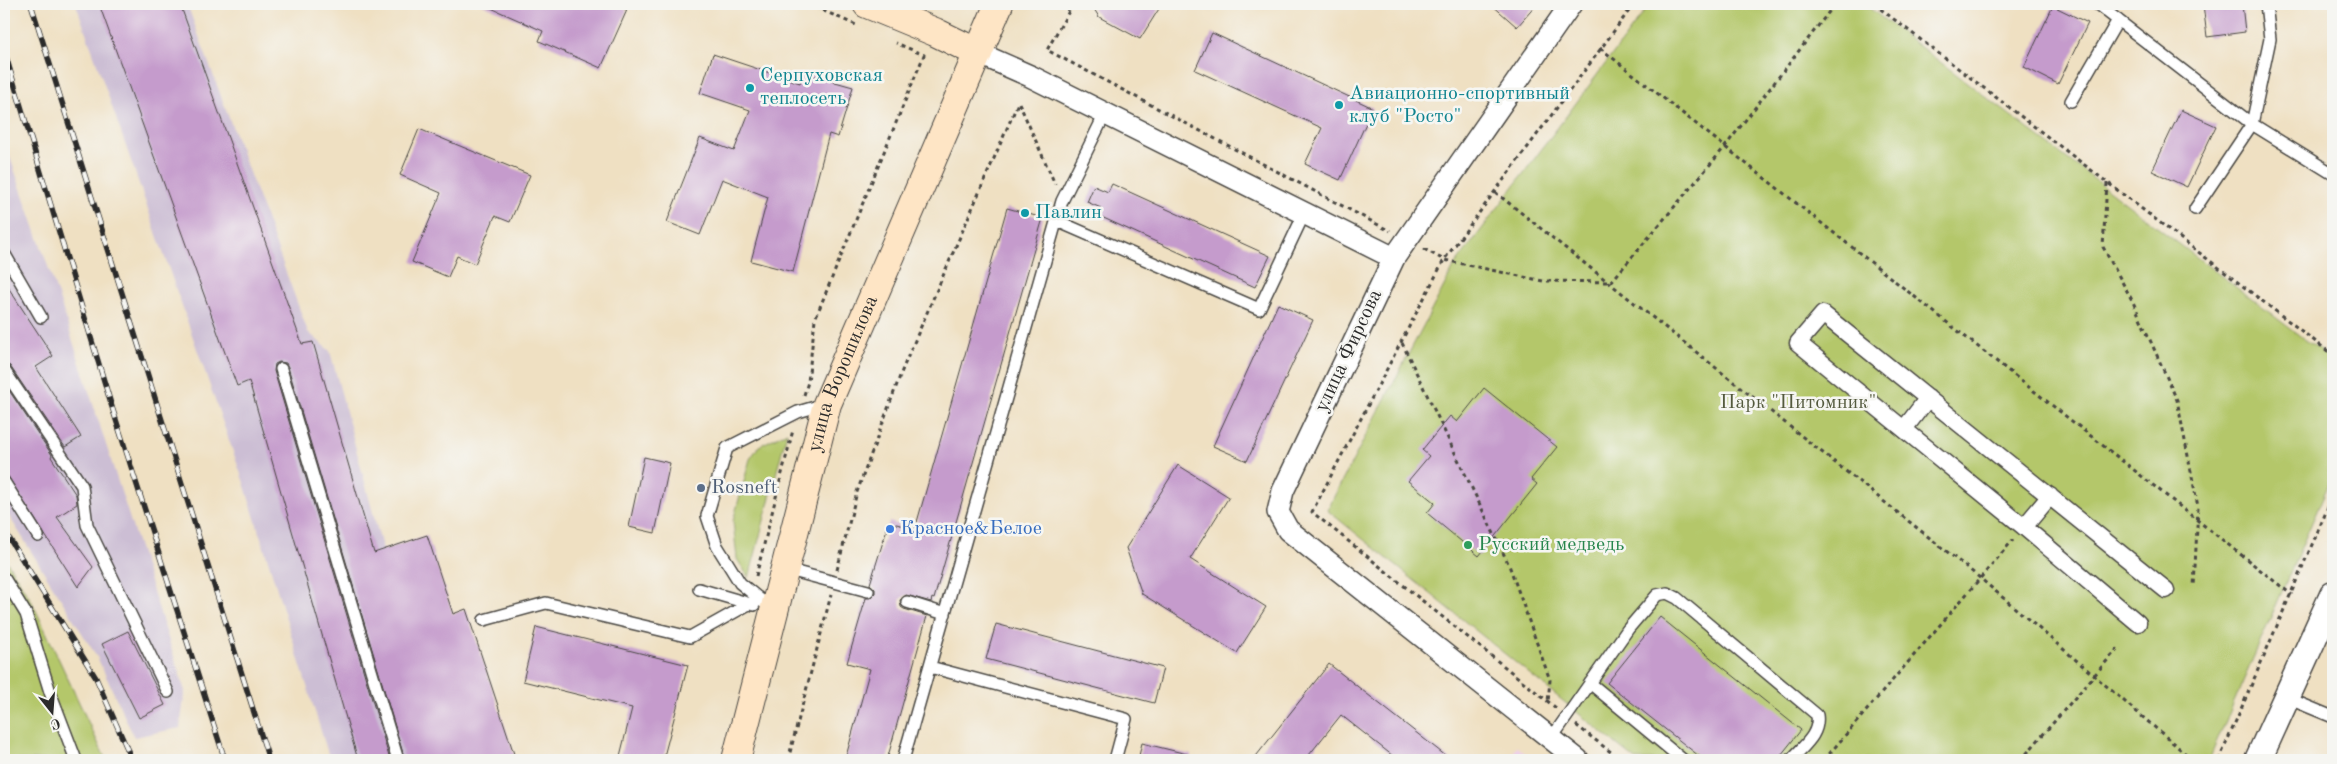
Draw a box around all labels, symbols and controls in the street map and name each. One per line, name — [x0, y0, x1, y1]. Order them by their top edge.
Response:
place label: Серпуховская теплосеть — [760, 66, 883, 109]
marker: Серпуховская теплосеть — [744, 82, 756, 94]
place label: Авиационно-спортивный клуб "Росто" — [1349, 84, 1570, 127]
marker: Авиационно-спортивный клуб "Росто" — [1333, 99, 1345, 111]
place label: Павлин — [1035, 203, 1102, 223]
marker: Павлин — [1019, 207, 1031, 219]
street label: улица Фирсова — [1312, 286, 1386, 415]
street label: улица Ворошилова — [805, 293, 882, 455]
park label: Парк "Питомник" — [1720, 393, 1876, 413]
place label: Rosneft — [711, 478, 778, 498]
marker: Rosneft — [695, 482, 707, 494]
place label: Красное&Белое — [900, 519, 1042, 539]
marker: Красное&Белое — [884, 523, 896, 535]
place label: Русский медведь — [1478, 535, 1624, 555]
marker: Русский медведь — [1462, 539, 1474, 551]
north arrow — [28, 686, 78, 736]
text: С — [49, 715, 62, 732]

